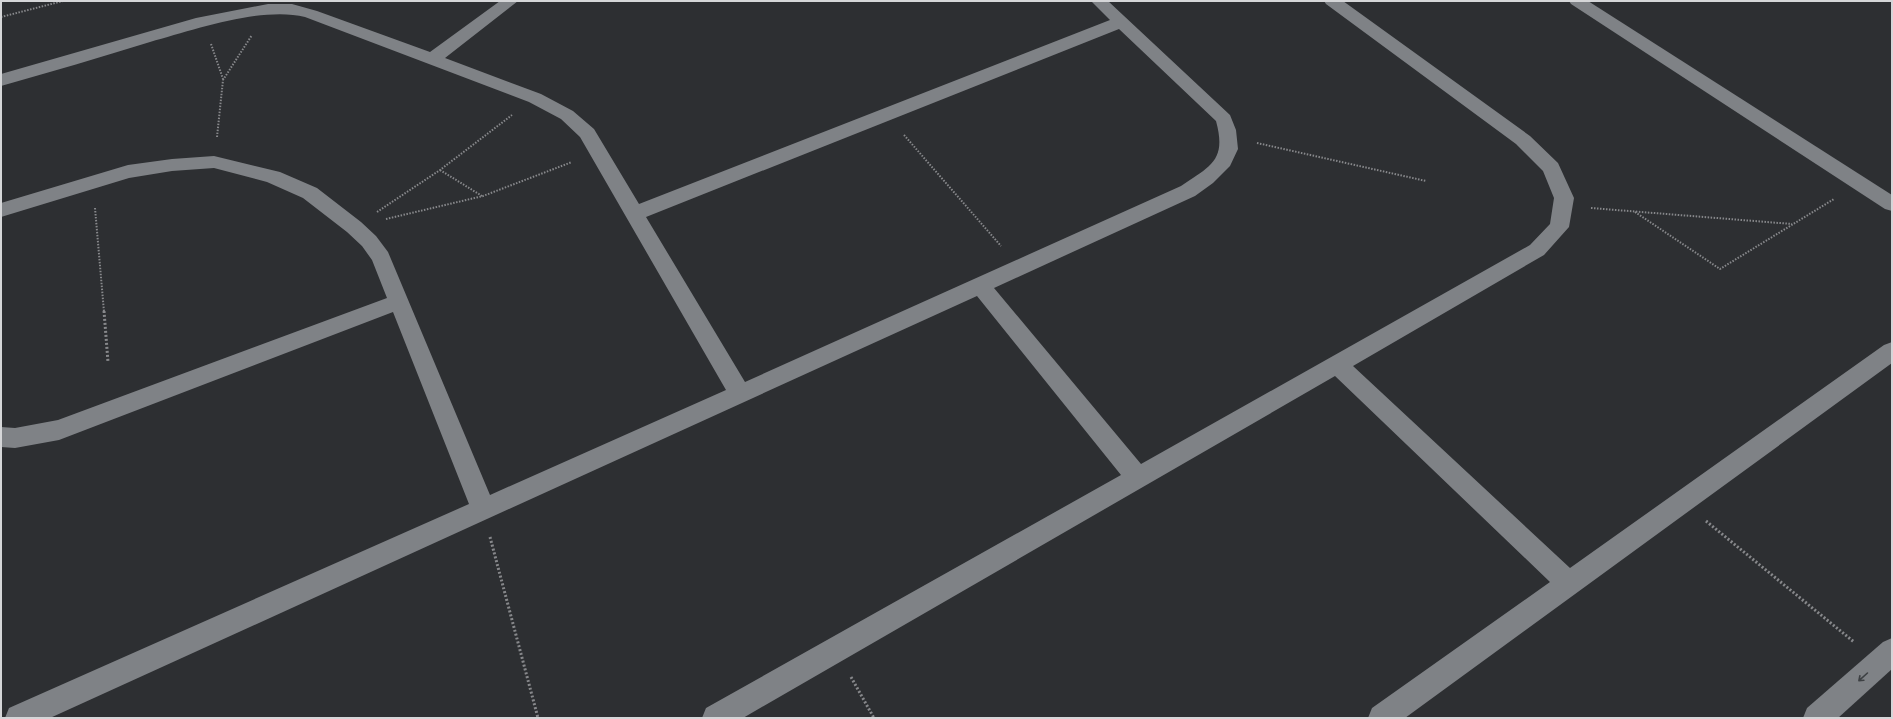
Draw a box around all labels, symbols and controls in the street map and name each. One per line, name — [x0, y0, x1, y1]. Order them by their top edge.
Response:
one-way arrow — [1858, 672, 1868, 682]

